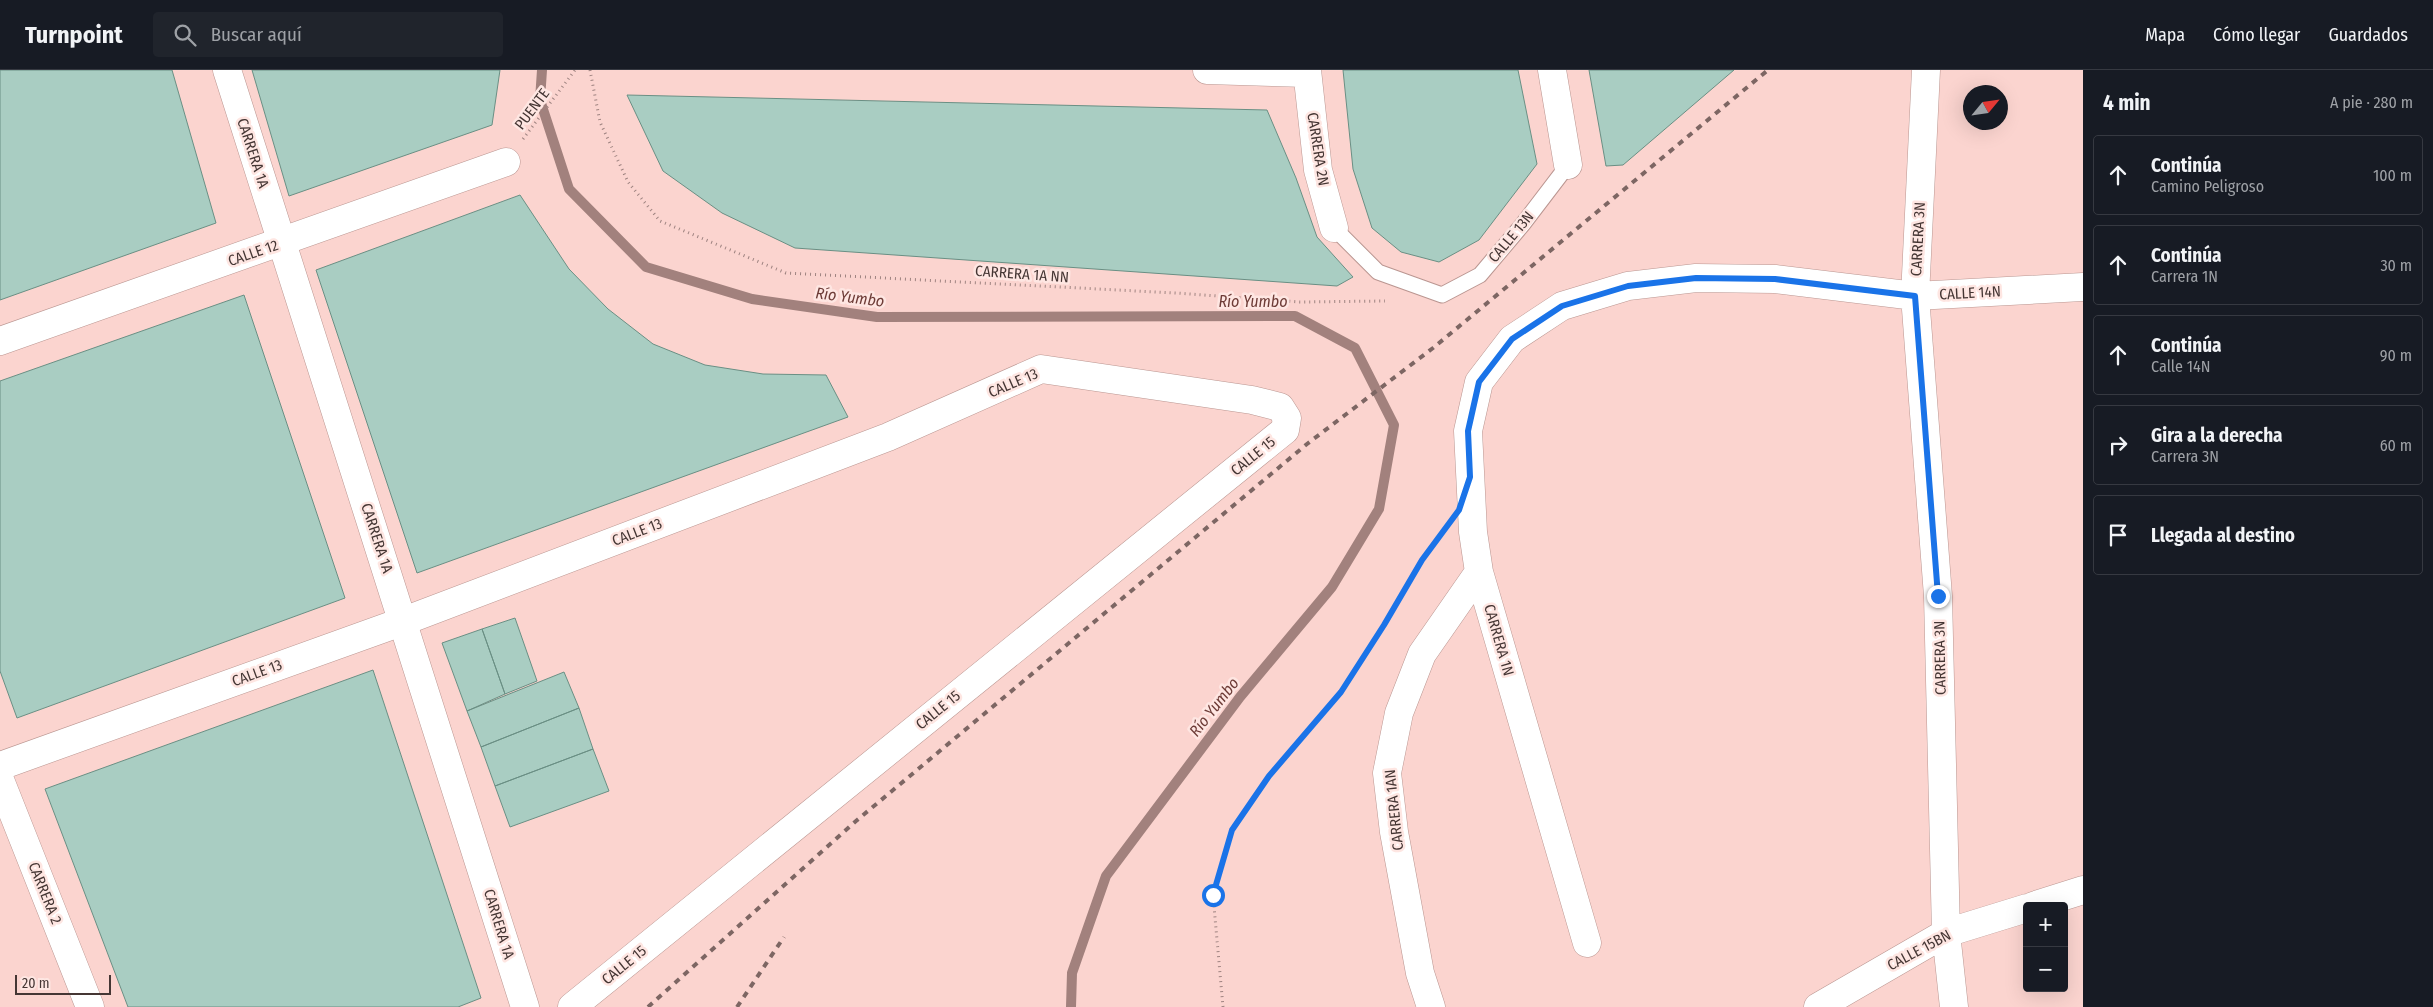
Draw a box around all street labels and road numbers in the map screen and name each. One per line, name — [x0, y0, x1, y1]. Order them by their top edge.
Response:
street label: PUENTE — [511, 85, 553, 133]
street label: CARRERA 2N — [1303, 111, 1333, 187]
street label: CARRERA 1A — [233, 116, 273, 190]
street label: CARRERA 3N — [1907, 201, 1929, 277]
street label: CALLE 13N — [1484, 208, 1538, 266]
street label: CALLE 12 — [226, 236, 281, 270]
street label: CARRERA 1A NN — [975, 262, 1069, 286]
street label: CALLE 14N — [1939, 282, 2001, 304]
street label: CALLE 13 — [986, 364, 1041, 401]
street label: CALLE 15 — [1227, 433, 1279, 479]
street label: CARRERA 1A — [357, 501, 397, 575]
street label: CALLE 13 — [610, 514, 665, 550]
street label: CARRERA 1N — [1480, 602, 1518, 678]
street label: CARRERA 3N — [1930, 621, 1950, 695]
street label: CALLE 13 — [229, 656, 285, 690]
street label: CALLE 15 — [912, 687, 964, 733]
street label: CARRERA 1AN — [1381, 769, 1407, 851]
street label: CARRERA 2 — [24, 859, 66, 927]
street label: CARRERA 1A — [480, 887, 518, 961]
street label: CALLE 15BN — [1884, 926, 1954, 974]
street label: CALLE 15 — [598, 942, 650, 988]

